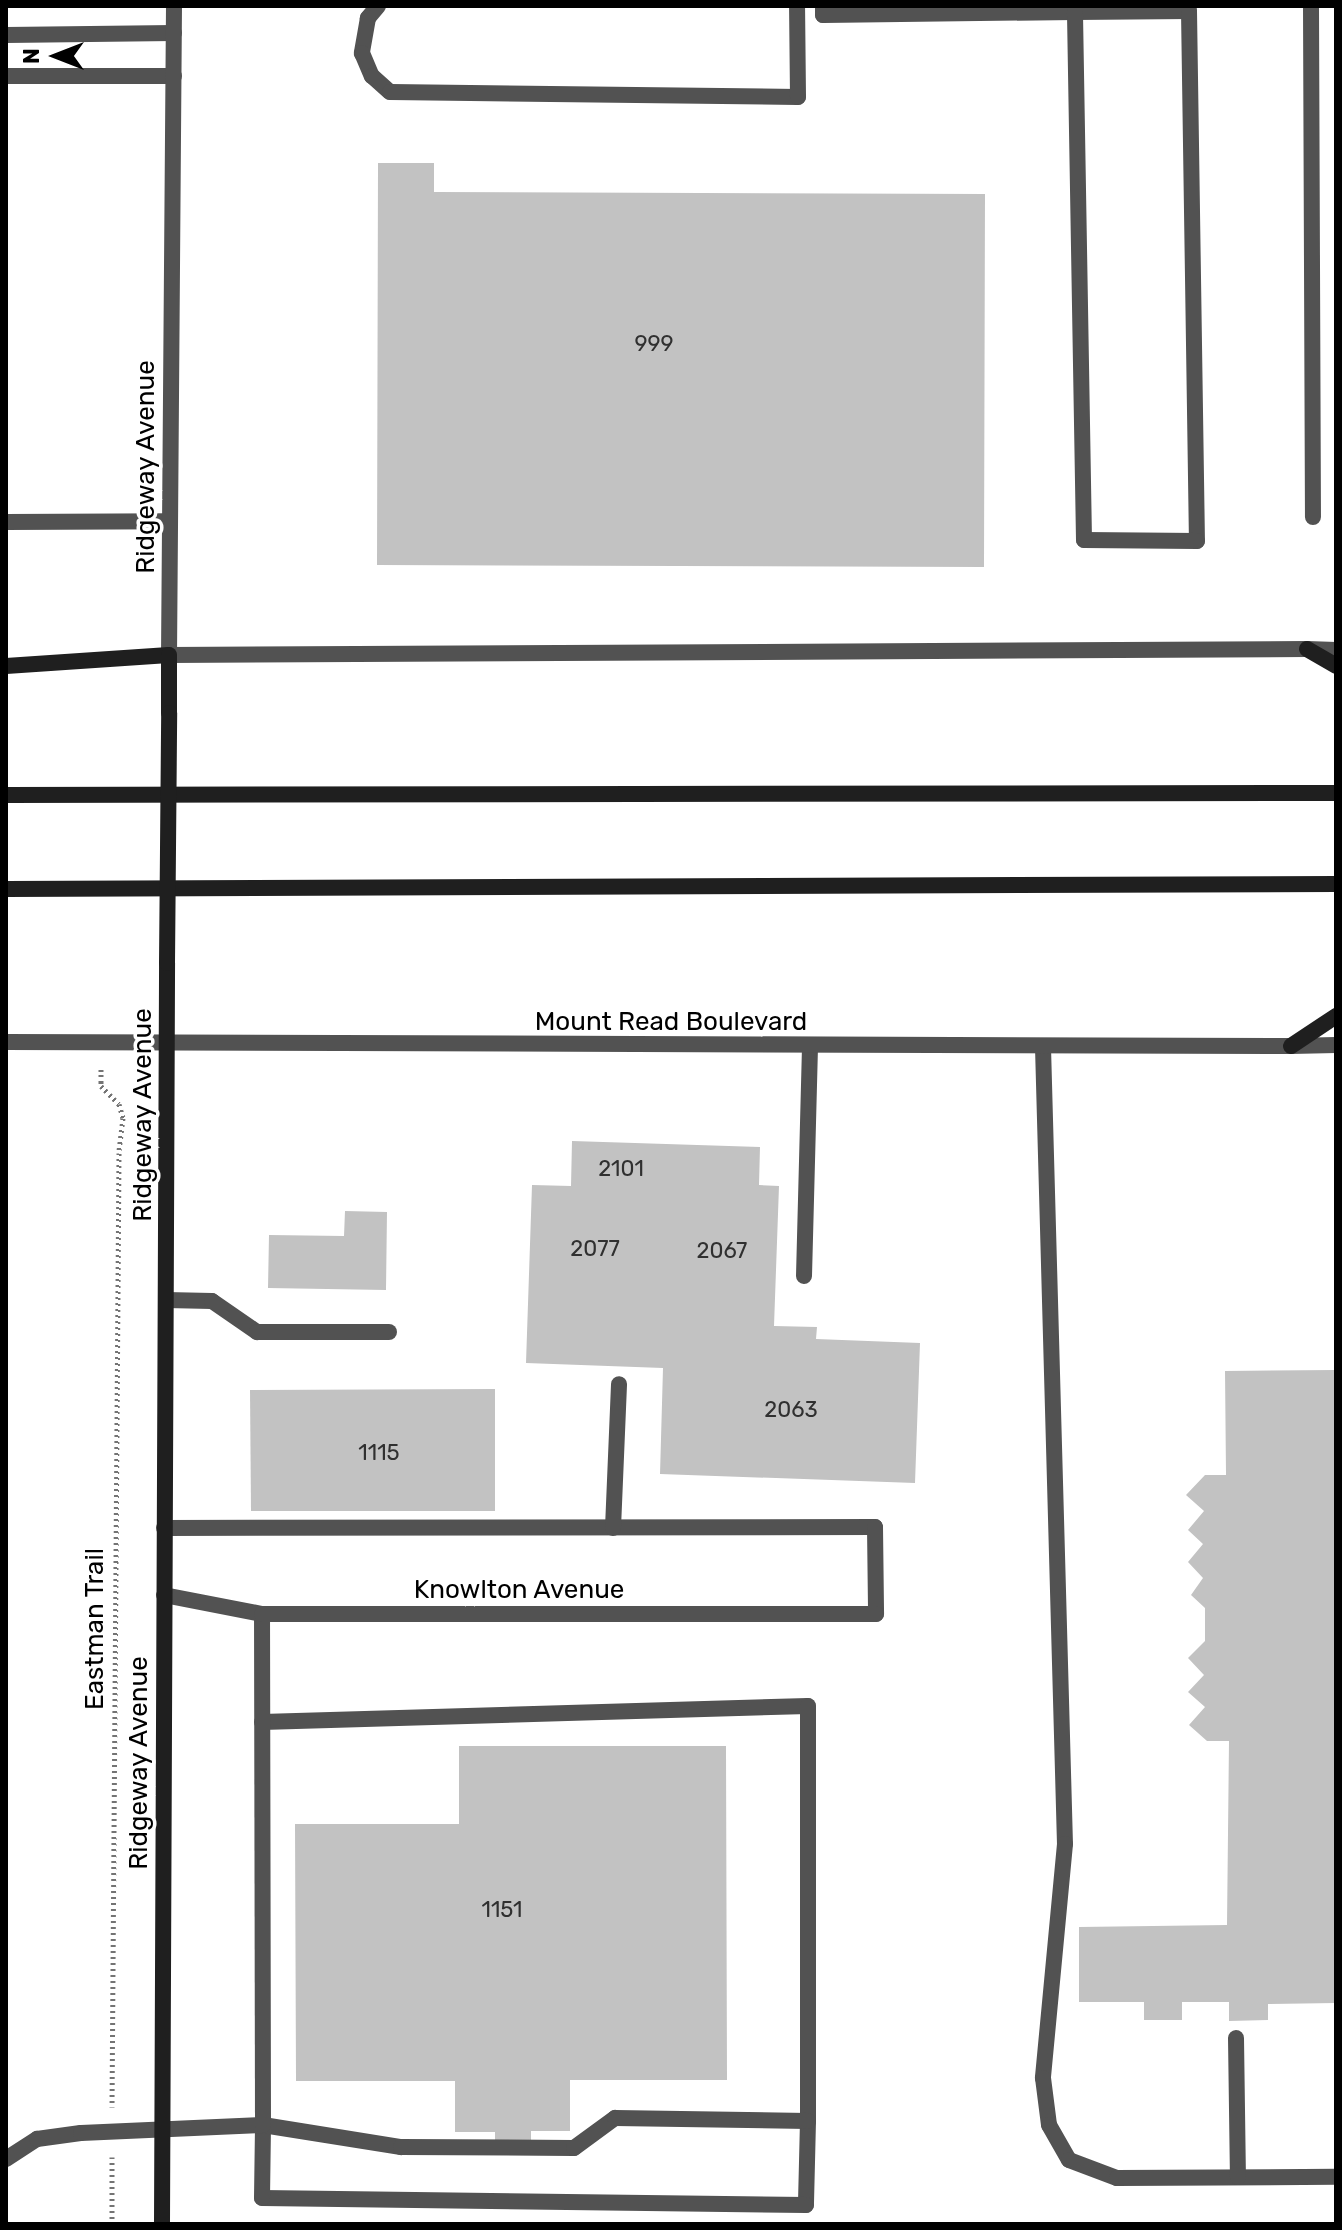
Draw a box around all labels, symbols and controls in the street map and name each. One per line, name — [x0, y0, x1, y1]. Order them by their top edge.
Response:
north arrow — [16, 16, 96, 96]
text: N — [18, 48, 45, 64]
house number: 999 — [634, 331, 674, 357]
street label: Ridgeway Avenue — [130, 360, 162, 574]
street label: Mount Read Boulevard — [535, 1006, 807, 1038]
street label: Ridgeway Avenue — [127, 1008, 159, 1222]
house number: 2101 — [598, 1156, 644, 1182]
house number: 2077 — [570, 1236, 620, 1262]
house number: 2067 — [697, 1238, 747, 1264]
house number: 2063 — [764, 1397, 818, 1423]
house number: 1115 — [358, 1440, 400, 1466]
street label: Eastman Trail — [79, 1548, 111, 1710]
street label: Knowlton Avenue — [413, 1574, 625, 1606]
street label: Ridgeway Avenue — [123, 1656, 155, 1870]
house number: 1151 — [482, 1897, 522, 1923]

